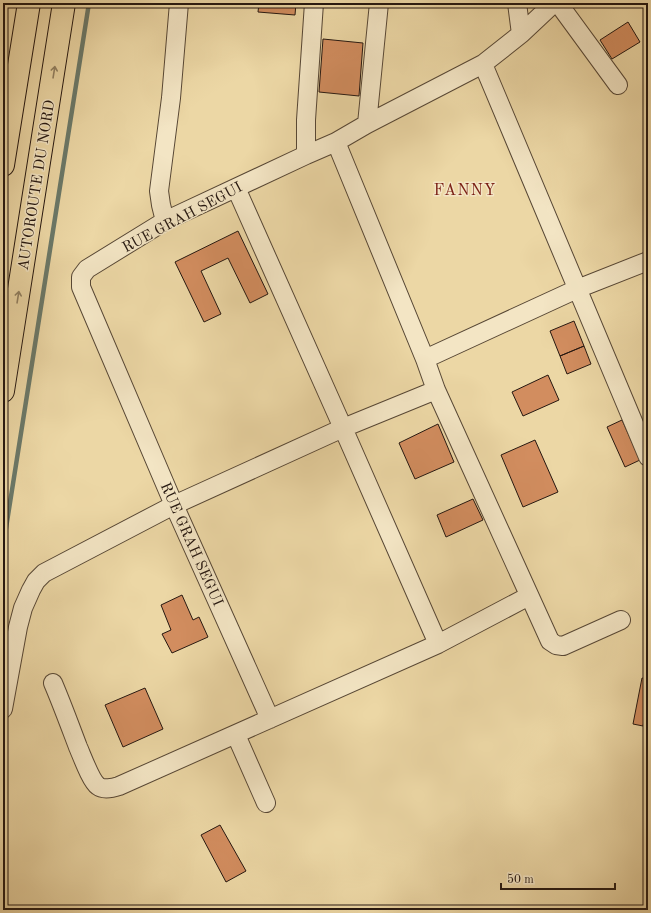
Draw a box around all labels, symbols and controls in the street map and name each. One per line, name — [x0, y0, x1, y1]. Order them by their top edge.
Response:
one-way arrow — [50, 66, 58, 79]
street label: AUTOROUTE DU NORD — [17, 99, 58, 272]
street label: RUE GRAH SEGUI — [120, 180, 245, 256]
district label: FANNY — [434, 183, 496, 199]
one-way arrow — [14, 291, 22, 304]
street label: RUE GRAH SEGUI — [157, 481, 225, 609]
scale bar — [501, 865, 615, 891]
text: 50 m — [507, 873, 534, 886]

